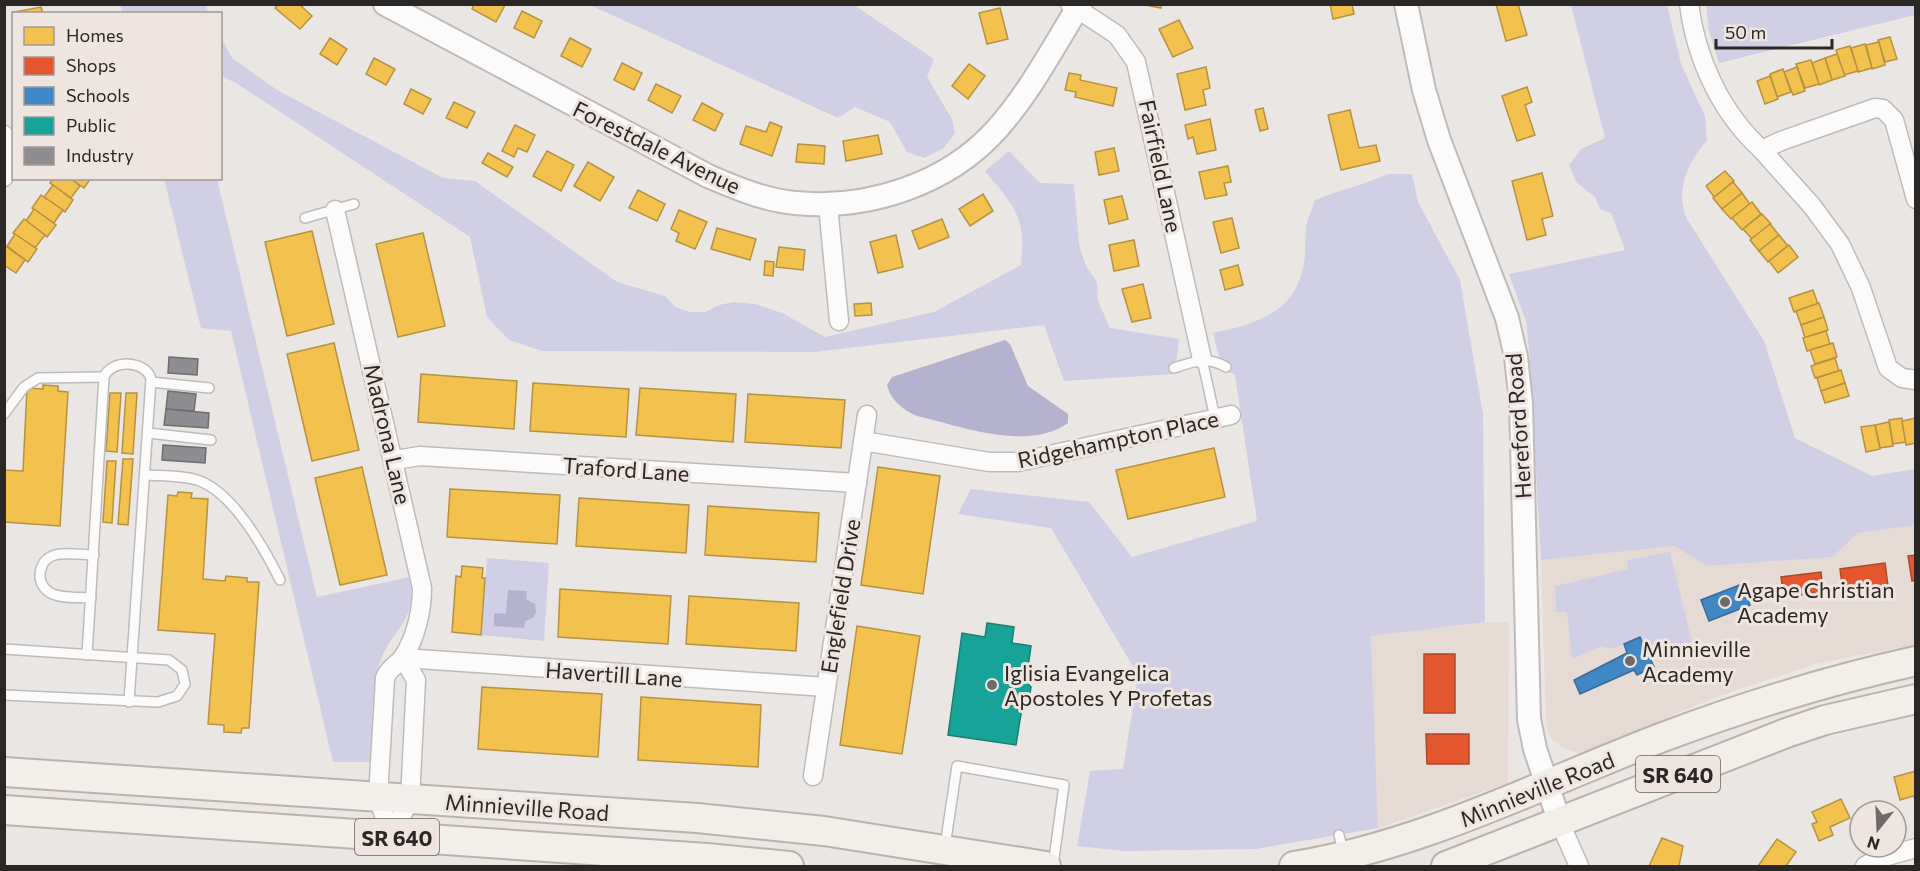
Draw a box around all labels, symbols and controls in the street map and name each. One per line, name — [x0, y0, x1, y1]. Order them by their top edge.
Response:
legend — [12, 12, 222, 180]
scale bar — [1716, 12, 1832, 50]
text: 50 m — [1725, 21, 1766, 43]
text: Homes — [66, 24, 124, 46]
text: Shops — [66, 54, 116, 76]
text: Schools — [66, 84, 130, 106]
street label: Forestdale Avenue — [569, 95, 745, 199]
street label: Fairfield Lane — [1134, 97, 1188, 235]
text: Public — [66, 114, 116, 136]
text: Industry — [66, 144, 134, 166]
street label: Hereford Road — [1499, 352, 1537, 500]
street label: Madrona Lane — [359, 361, 417, 507]
street label: Ridgehampton Place — [1015, 405, 1221, 473]
street label: Traford Lane — [562, 451, 690, 487]
street label: Englefield Drive — [814, 517, 866, 675]
place label: Agape Christian Academy — [1737, 576, 1895, 628]
marker: Agape Christian Academy — [1718, 595, 1732, 609]
place label: Minnieville Academy — [1642, 635, 1751, 687]
marker: Minnieville Academy — [1623, 654, 1637, 668]
street label: Havertill Lane — [545, 656, 683, 692]
place label: Iglisia Evangelica Apostoles Y Profetas — [1004, 659, 1212, 711]
marker: Iglisia Evangelica Apostoles Y Profetas — [985, 678, 999, 692]
street label: Minnieville Road — [1456, 746, 1618, 832]
road number: SR 640 — [1636, 756, 1720, 792]
street label: Minnieville Road — [444, 788, 610, 826]
north arrow — [1848, 799, 1908, 859]
road number: SR 640 — [355, 819, 439, 855]
text: N — [1865, 833, 1882, 855]

